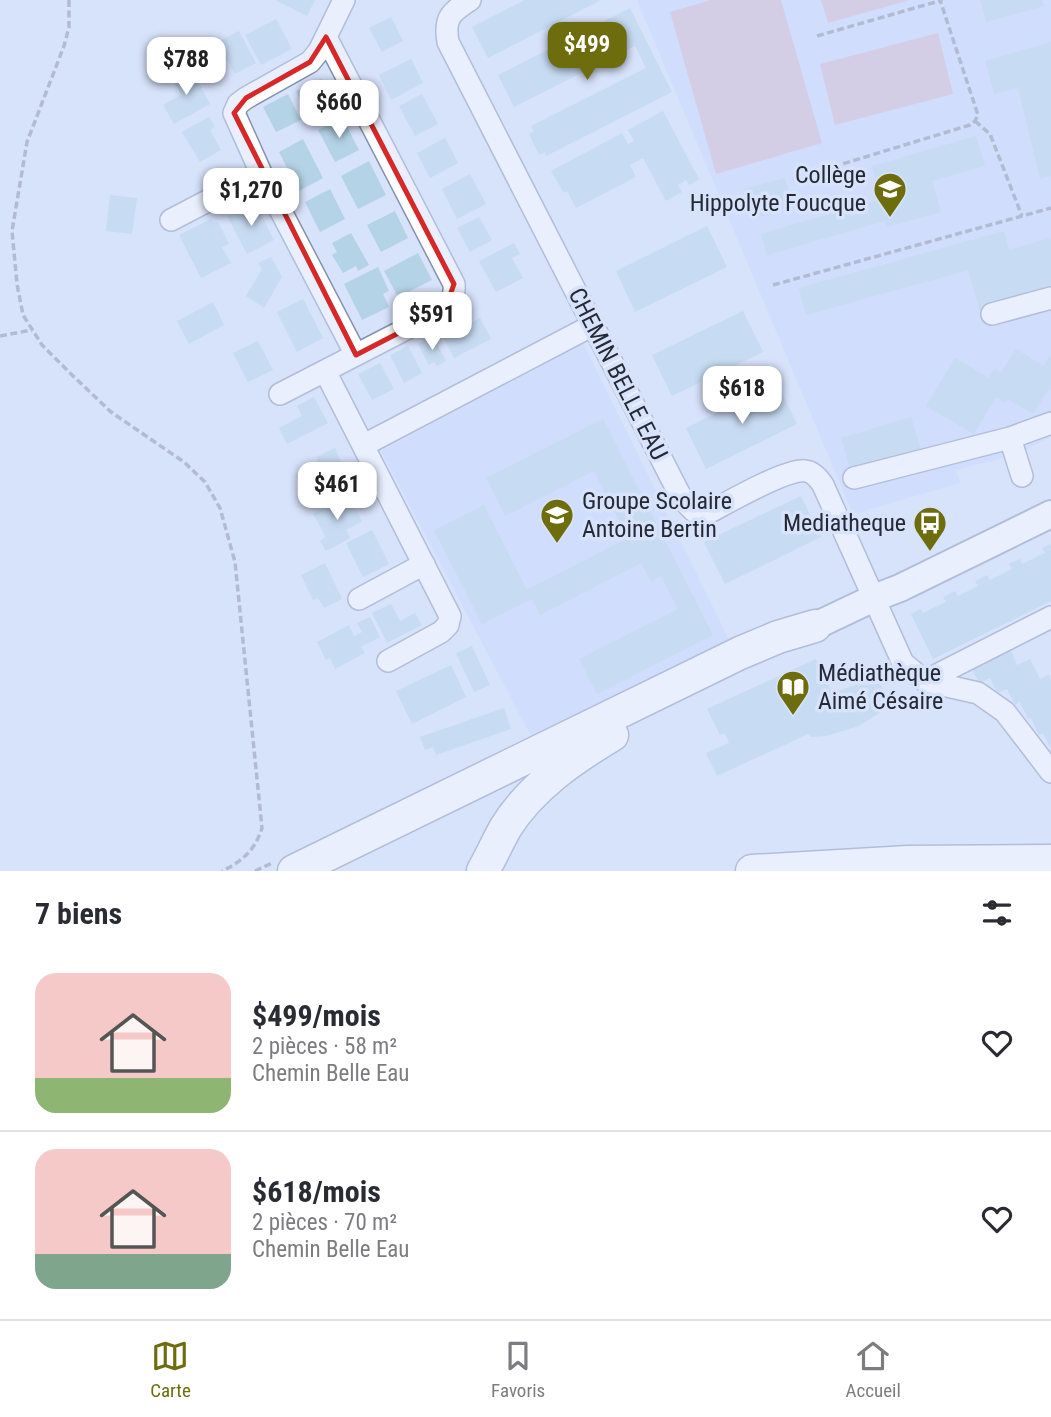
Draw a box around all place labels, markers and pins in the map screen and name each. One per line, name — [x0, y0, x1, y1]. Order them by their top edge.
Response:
pin: $499 — [546, 22, 628, 82]
pin: $788 — [145, 38, 227, 97]
pin: $660 — [298, 80, 380, 140]
place label: Collège Hippolyte Foucque — [690, 161, 866, 217]
pin: $1,270 — [194, 168, 308, 228]
school or university icon: Collège Hippolyte Foucque — [871, 170, 909, 219]
pin: $591 — [391, 292, 473, 352]
pin: $618 — [701, 366, 783, 426]
pin: $461 — [296, 462, 378, 522]
place label: Groupe Scolaire Antoine Bertin — [582, 487, 732, 543]
school or university icon: Groupe Scolaire Antoine Bertin — [538, 496, 576, 545]
bus stop icon: Mediatheque — [911, 504, 949, 553]
place label: Mediatheque — [783, 509, 906, 537]
place label: Médiathèque Aimé Césaire — [818, 659, 943, 715]
library icon: Médiathèque Aimé Césaire — [774, 668, 812, 717]

